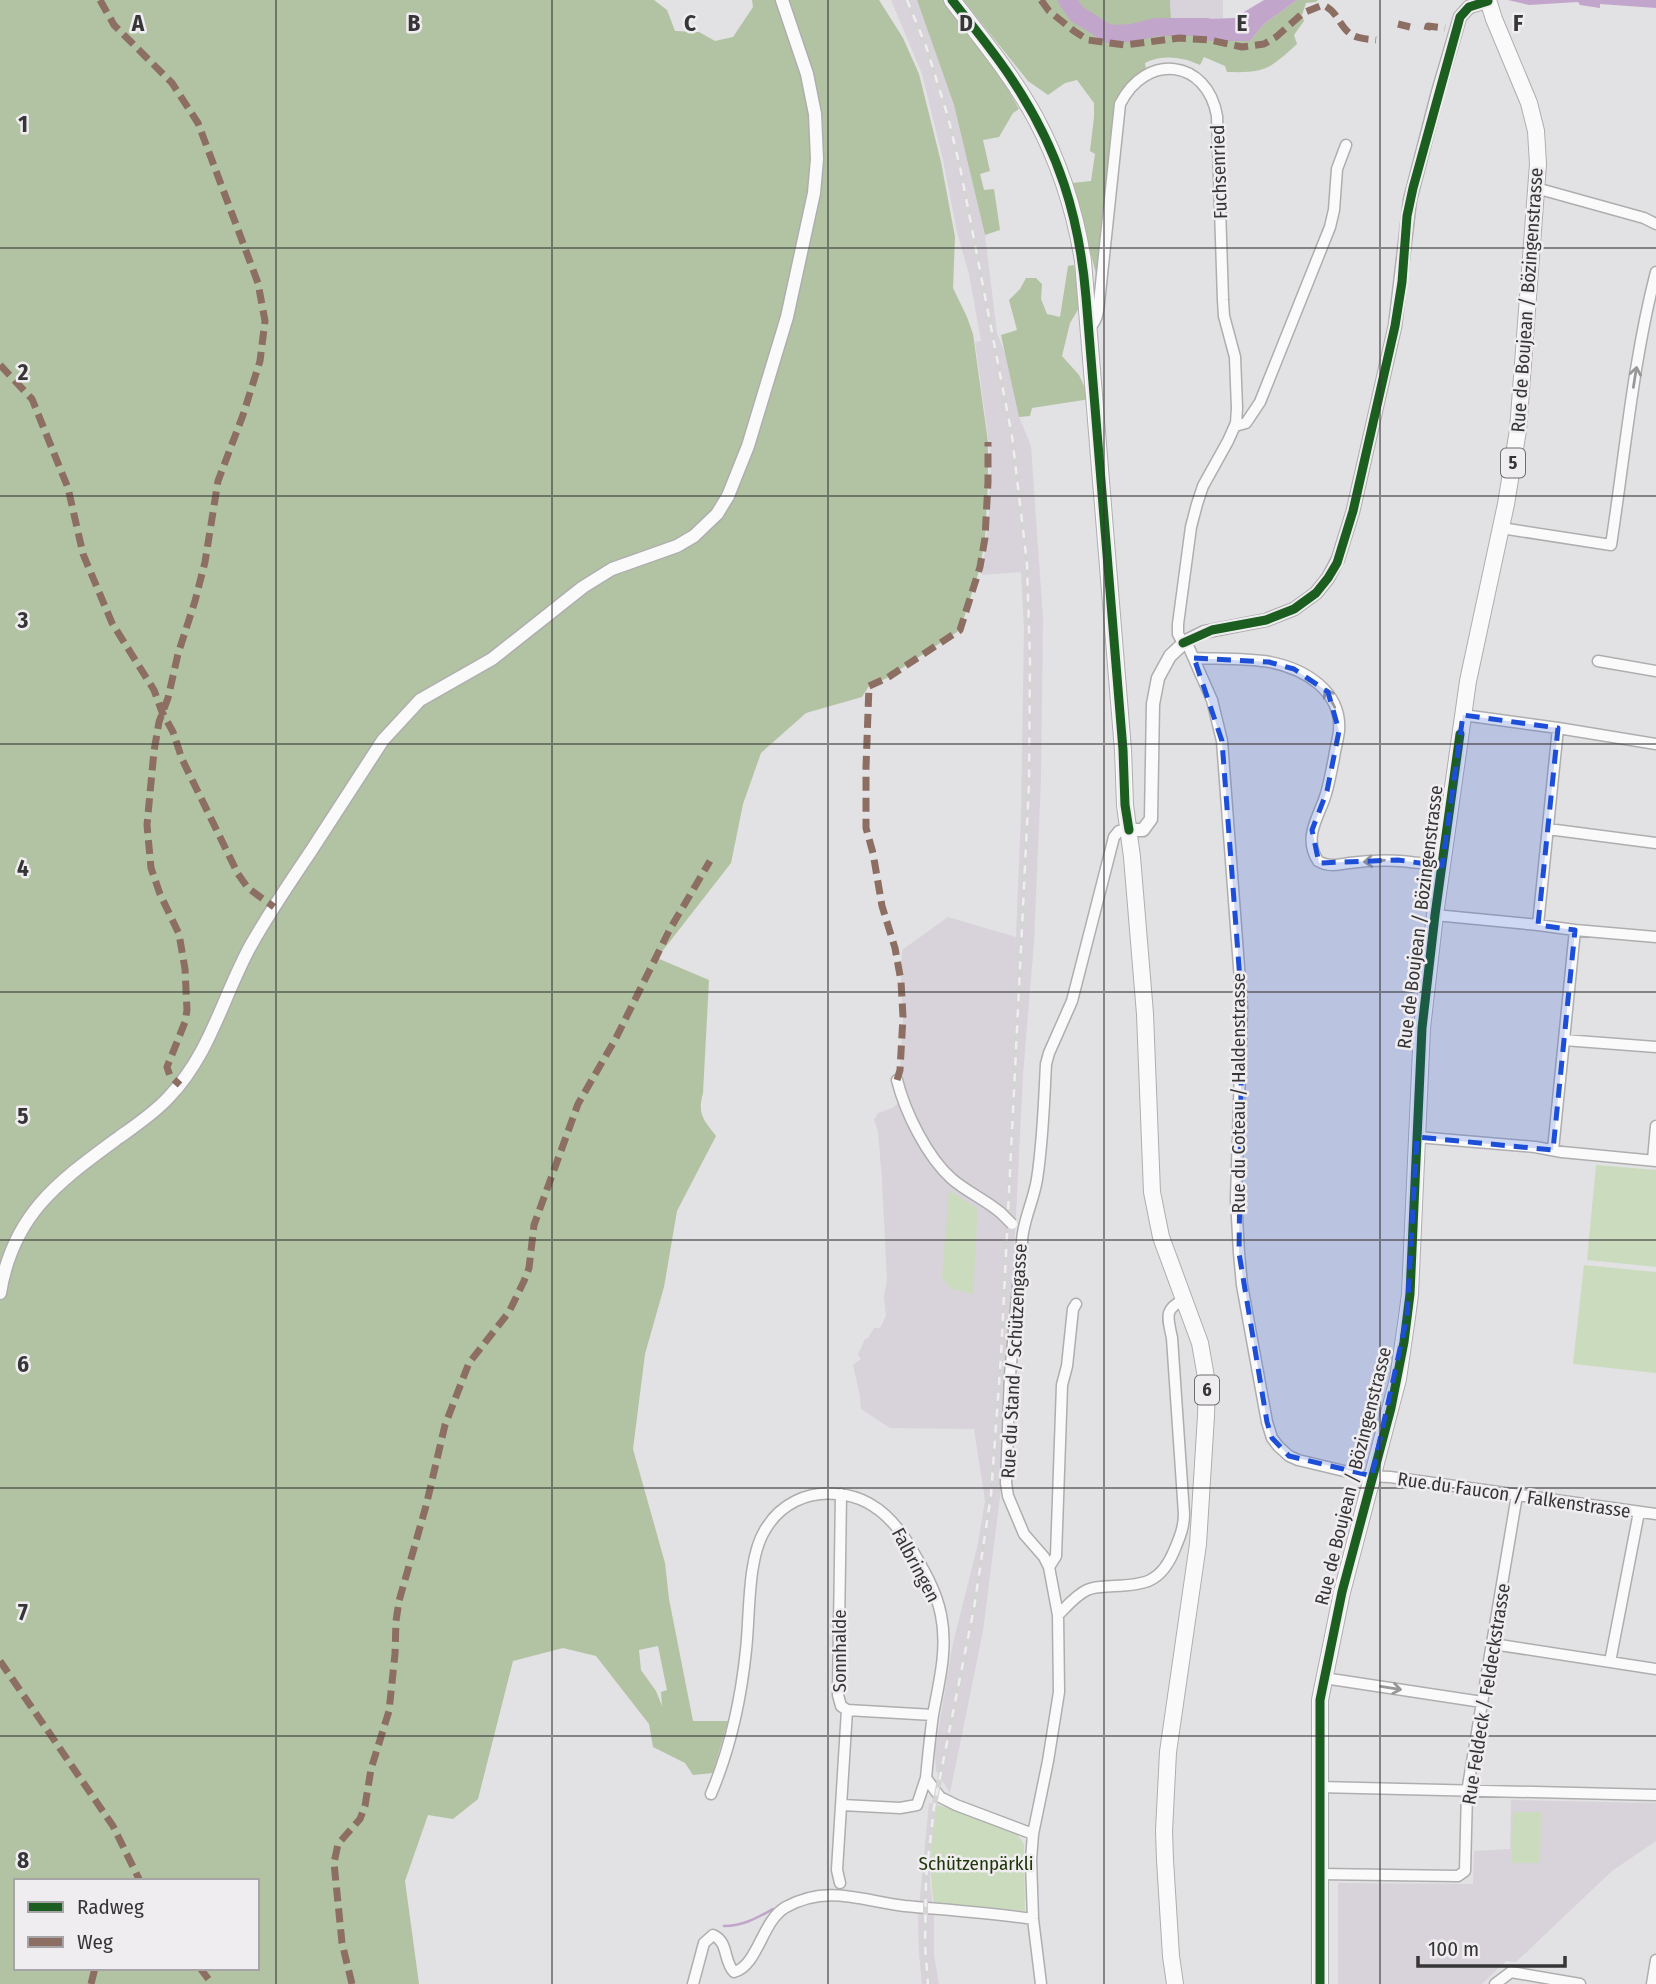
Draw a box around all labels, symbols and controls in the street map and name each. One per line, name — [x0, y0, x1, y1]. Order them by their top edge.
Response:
text: A — [131, 9, 145, 37]
text: B — [408, 9, 421, 37]
text: C — [684, 9, 696, 37]
text: D — [959, 9, 973, 37]
text: E — [1237, 9, 1248, 37]
text: F — [1513, 9, 1523, 37]
text: 1 — [18, 110, 28, 138]
street label: Fuchsenried — [1206, 125, 1232, 219]
street label: Rue de Boujean / Bözingenstrasse — [1506, 167, 1548, 433]
text: 2 — [17, 358, 29, 386]
one-way arrow — [1629, 366, 1643, 389]
road number: 5 — [1501, 448, 1525, 477]
text: 3 — [17, 606, 29, 634]
one-way arrow — [1323, 689, 1337, 709]
street label: Rue de Boujean / Bözingenstrasse — [1392, 784, 1448, 1050]
text: 4 — [17, 854, 29, 882]
one-way arrow — [1363, 855, 1386, 868]
street label: Rue du Coteau / Haldenstrasse — [1227, 973, 1250, 1213]
text: 5 — [17, 1102, 29, 1130]
street label: Rue du Stand / Schützengasse — [996, 1243, 1032, 1479]
street label: Rue de Boujean / Bözingenstrasse — [1310, 1345, 1396, 1607]
text: 6 — [17, 1350, 29, 1378]
road number: 6 — [1195, 1376, 1219, 1405]
street label: Rue du Faucon / Falkenstrasse — [1396, 1467, 1632, 1523]
street label: Falbringen — [887, 1524, 945, 1606]
street label: Rue Feldeck / Feldeckstrasse — [1457, 1582, 1515, 1806]
text: 7 — [18, 1598, 28, 1626]
street label: Sonnhalde — [828, 1609, 851, 1693]
one-way arrow — [1379, 1682, 1402, 1695]
text: 8 — [17, 1846, 29, 1874]
park label: Schützenpärkli — [918, 1852, 1034, 1875]
legend — [14, 1879, 259, 1970]
text: Radweg — [77, 1894, 144, 1920]
scale bar — [1418, 1924, 1565, 1968]
text: Weg — [77, 1929, 113, 1955]
text: 100 m — [1428, 1936, 1479, 1962]

